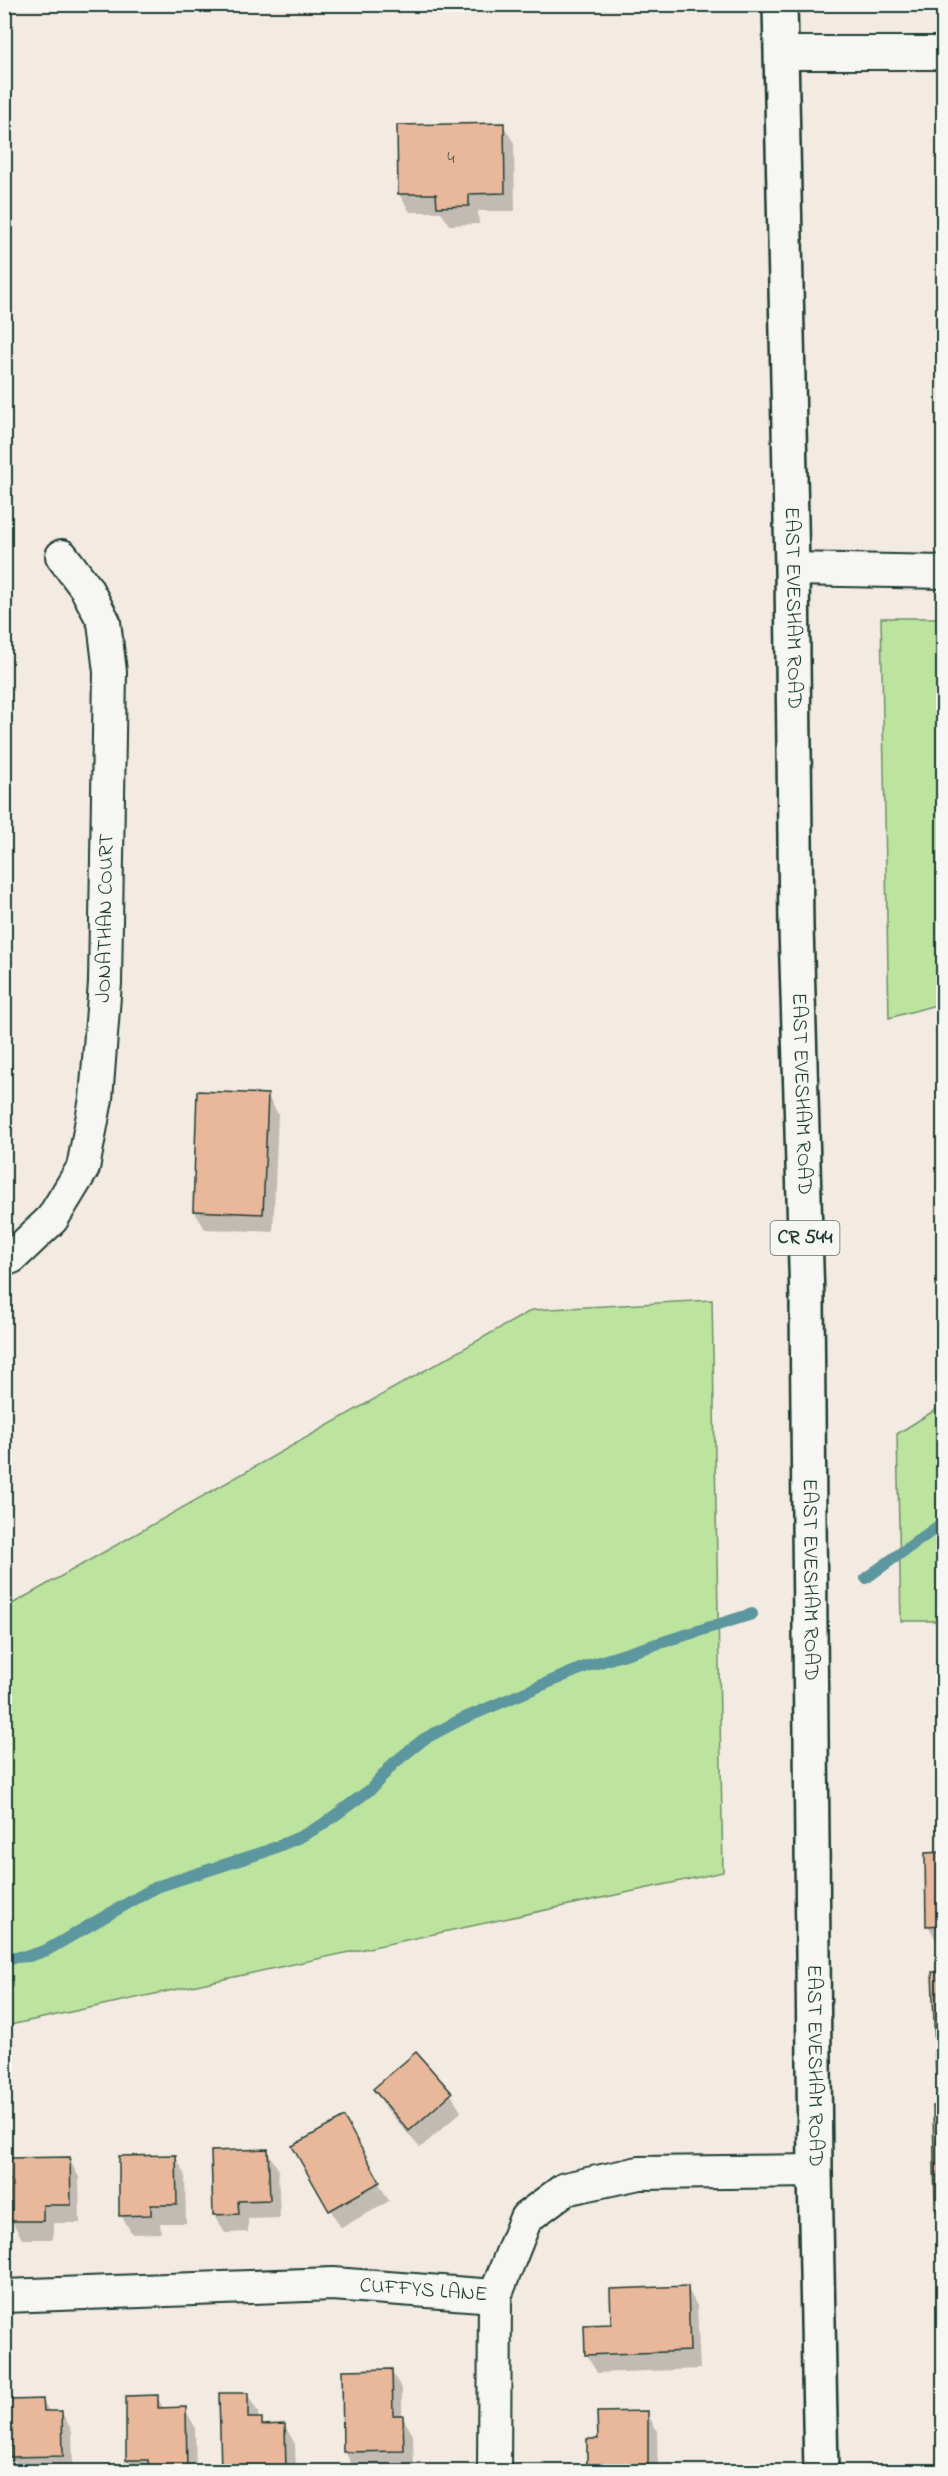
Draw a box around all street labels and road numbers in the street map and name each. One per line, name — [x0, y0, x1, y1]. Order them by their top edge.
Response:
street label: EAST EVESHAM ROAD — [776, 506, 809, 709]
street label: JONATHAN COURT — [89, 833, 122, 1004]
street label: EAST EVESHAM ROAD — [783, 992, 819, 1195]
road number: CR 544 — [770, 1221, 840, 1255]
street label: EAST EVESHAM ROAD — [794, 1478, 825, 1681]
street label: EAST EVESHAM ROAD — [798, 1964, 830, 2167]
street label: CUFFYS LANE — [359, 2271, 488, 2310]

